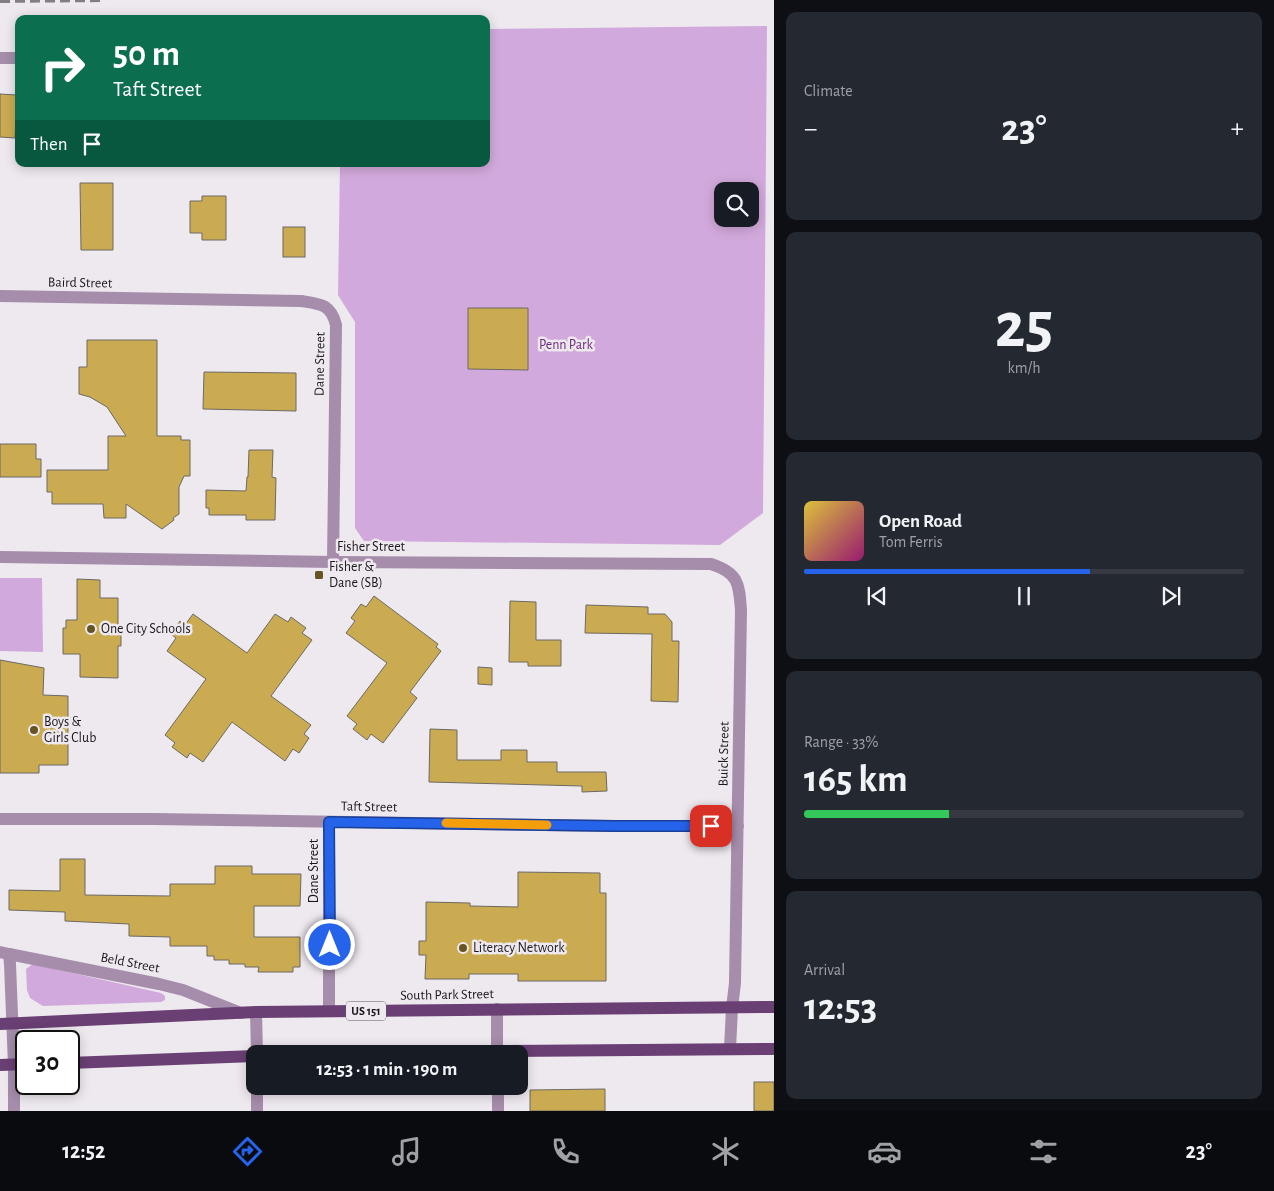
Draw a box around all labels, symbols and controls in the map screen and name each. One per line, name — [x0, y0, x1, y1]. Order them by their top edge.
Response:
icon: right — [30, 35, 95, 100]
text: 50 m — [113, 37, 180, 72]
text: Taft Street — [113, 78, 202, 100]
text: Climate — [804, 83, 853, 99]
text: 23° — [1001, 110, 1047, 148]
text: − — [804, 115, 817, 143]
text: + — [1231, 115, 1244, 143]
icon: arrive — [78, 130, 106, 158]
text: Then — [30, 135, 68, 154]
map controls — [714, 182, 759, 227]
button: search — [714, 182, 759, 227]
street label: Baird Street — [48, 275, 113, 291]
text: 25 — [995, 294, 1053, 359]
street label: Dane Street — [312, 331, 328, 396]
park label: Penn Park — [539, 338, 594, 352]
text: km/h — [1007, 360, 1041, 376]
text: Open Road — [879, 512, 962, 531]
text: Tom Ferris — [879, 534, 943, 550]
street label: Fisher Street — [337, 540, 406, 554]
place label: Fisher & Dane (SB) — [329, 560, 383, 590]
marker: Fisher & Dane (SB) — [313, 569, 325, 581]
icon: previous — [863, 582, 891, 610]
icon: pause — [1010, 582, 1038, 610]
icon: next — [1157, 582, 1185, 610]
place label: One City Schools — [101, 622, 191, 636]
marker: One City Schools — [85, 623, 97, 635]
place label: Boys & Girls Club — [44, 715, 96, 745]
street label: Buick Street — [716, 721, 732, 787]
marker: Boys & Girls Club — [28, 724, 40, 736]
text: Range · 33% — [804, 734, 879, 750]
text: 165 km — [804, 761, 908, 799]
street label: Taft Street — [341, 800, 398, 814]
pin — [690, 805, 732, 847]
icon: arrive — [697, 812, 725, 840]
street label: Dane Street — [307, 838, 321, 903]
position arrow — [303, 918, 355, 970]
place label: Literacy Network — [473, 941, 565, 955]
marker: Literacy Network — [457, 942, 469, 954]
street label: Beld Street — [99, 950, 161, 976]
text: Arrival — [804, 962, 845, 978]
street label: South Park Street — [400, 987, 495, 1003]
text: 12:53 — [804, 989, 877, 1027]
road number: US 151 — [346, 1001, 386, 1020]
speed limit sign: 30 — [15, 1030, 80, 1095]
text: 12:53 · 1 min · 190 m — [317, 1060, 457, 1079]
icon: directions — [230, 1134, 265, 1169]
icon: music — [389, 1134, 424, 1169]
icon: phone — [548, 1134, 583, 1169]
icon: climate — [708, 1134, 743, 1169]
icon: car — [867, 1134, 902, 1169]
icon: filters — [1026, 1134, 1061, 1169]
text: 12:52 — [62, 1140, 105, 1162]
text: 23° — [1186, 1140, 1212, 1162]

